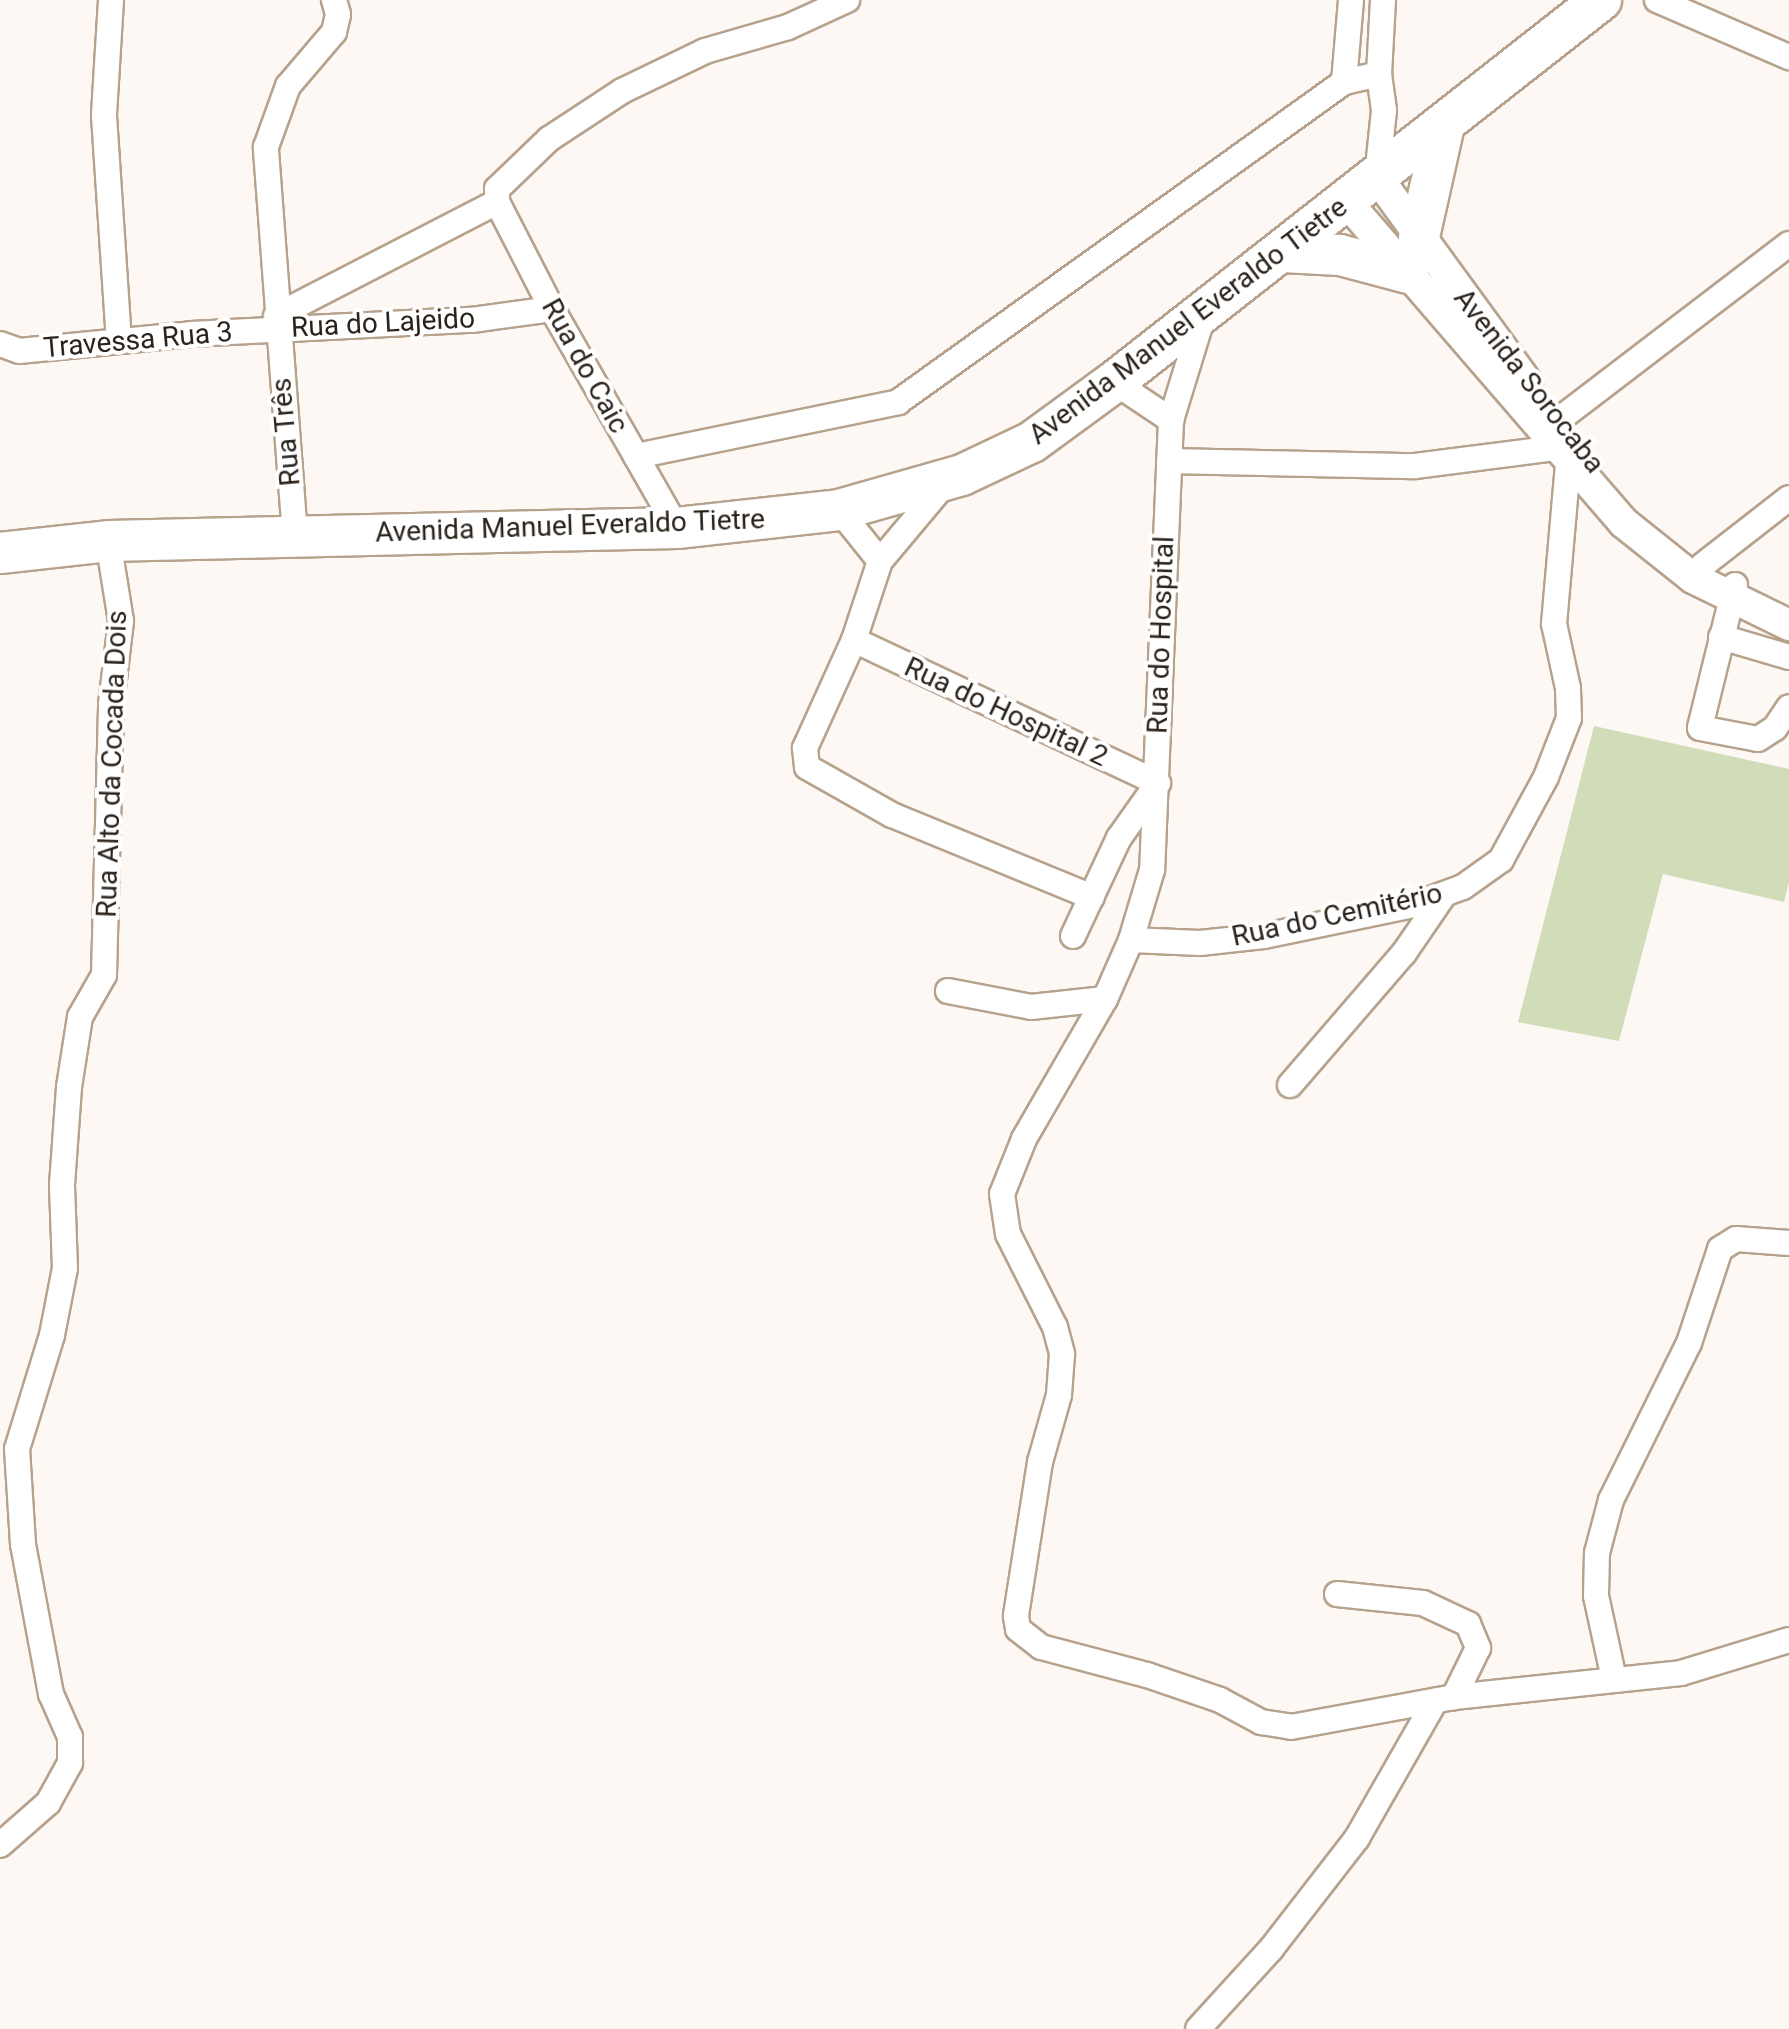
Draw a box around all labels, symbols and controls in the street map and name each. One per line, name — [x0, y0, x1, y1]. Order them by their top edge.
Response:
street label: Avenida Manuel Everaldo Tietre — [1022, 190, 1354, 452]
street label: Avenida Sorocaba — [1447, 282, 1611, 480]
street label: Rua do Caic — [534, 293, 636, 439]
street label: Rua do Lajeido — [290, 301, 476, 345]
street label: Travessa Rua 3 — [42, 315, 234, 365]
street label: Rua Três — [265, 376, 307, 488]
street label: Avenida Manuel Everaldo Tietre — [374, 502, 766, 550]
street label: Rua do Hospital — [1141, 536, 1181, 734]
street label: Rua Alto da Cocada Dois — [90, 610, 134, 918]
street label: Rua do Hospital 2 — [899, 650, 1113, 774]
street label: Rua do Cemitério — [1229, 876, 1445, 954]

